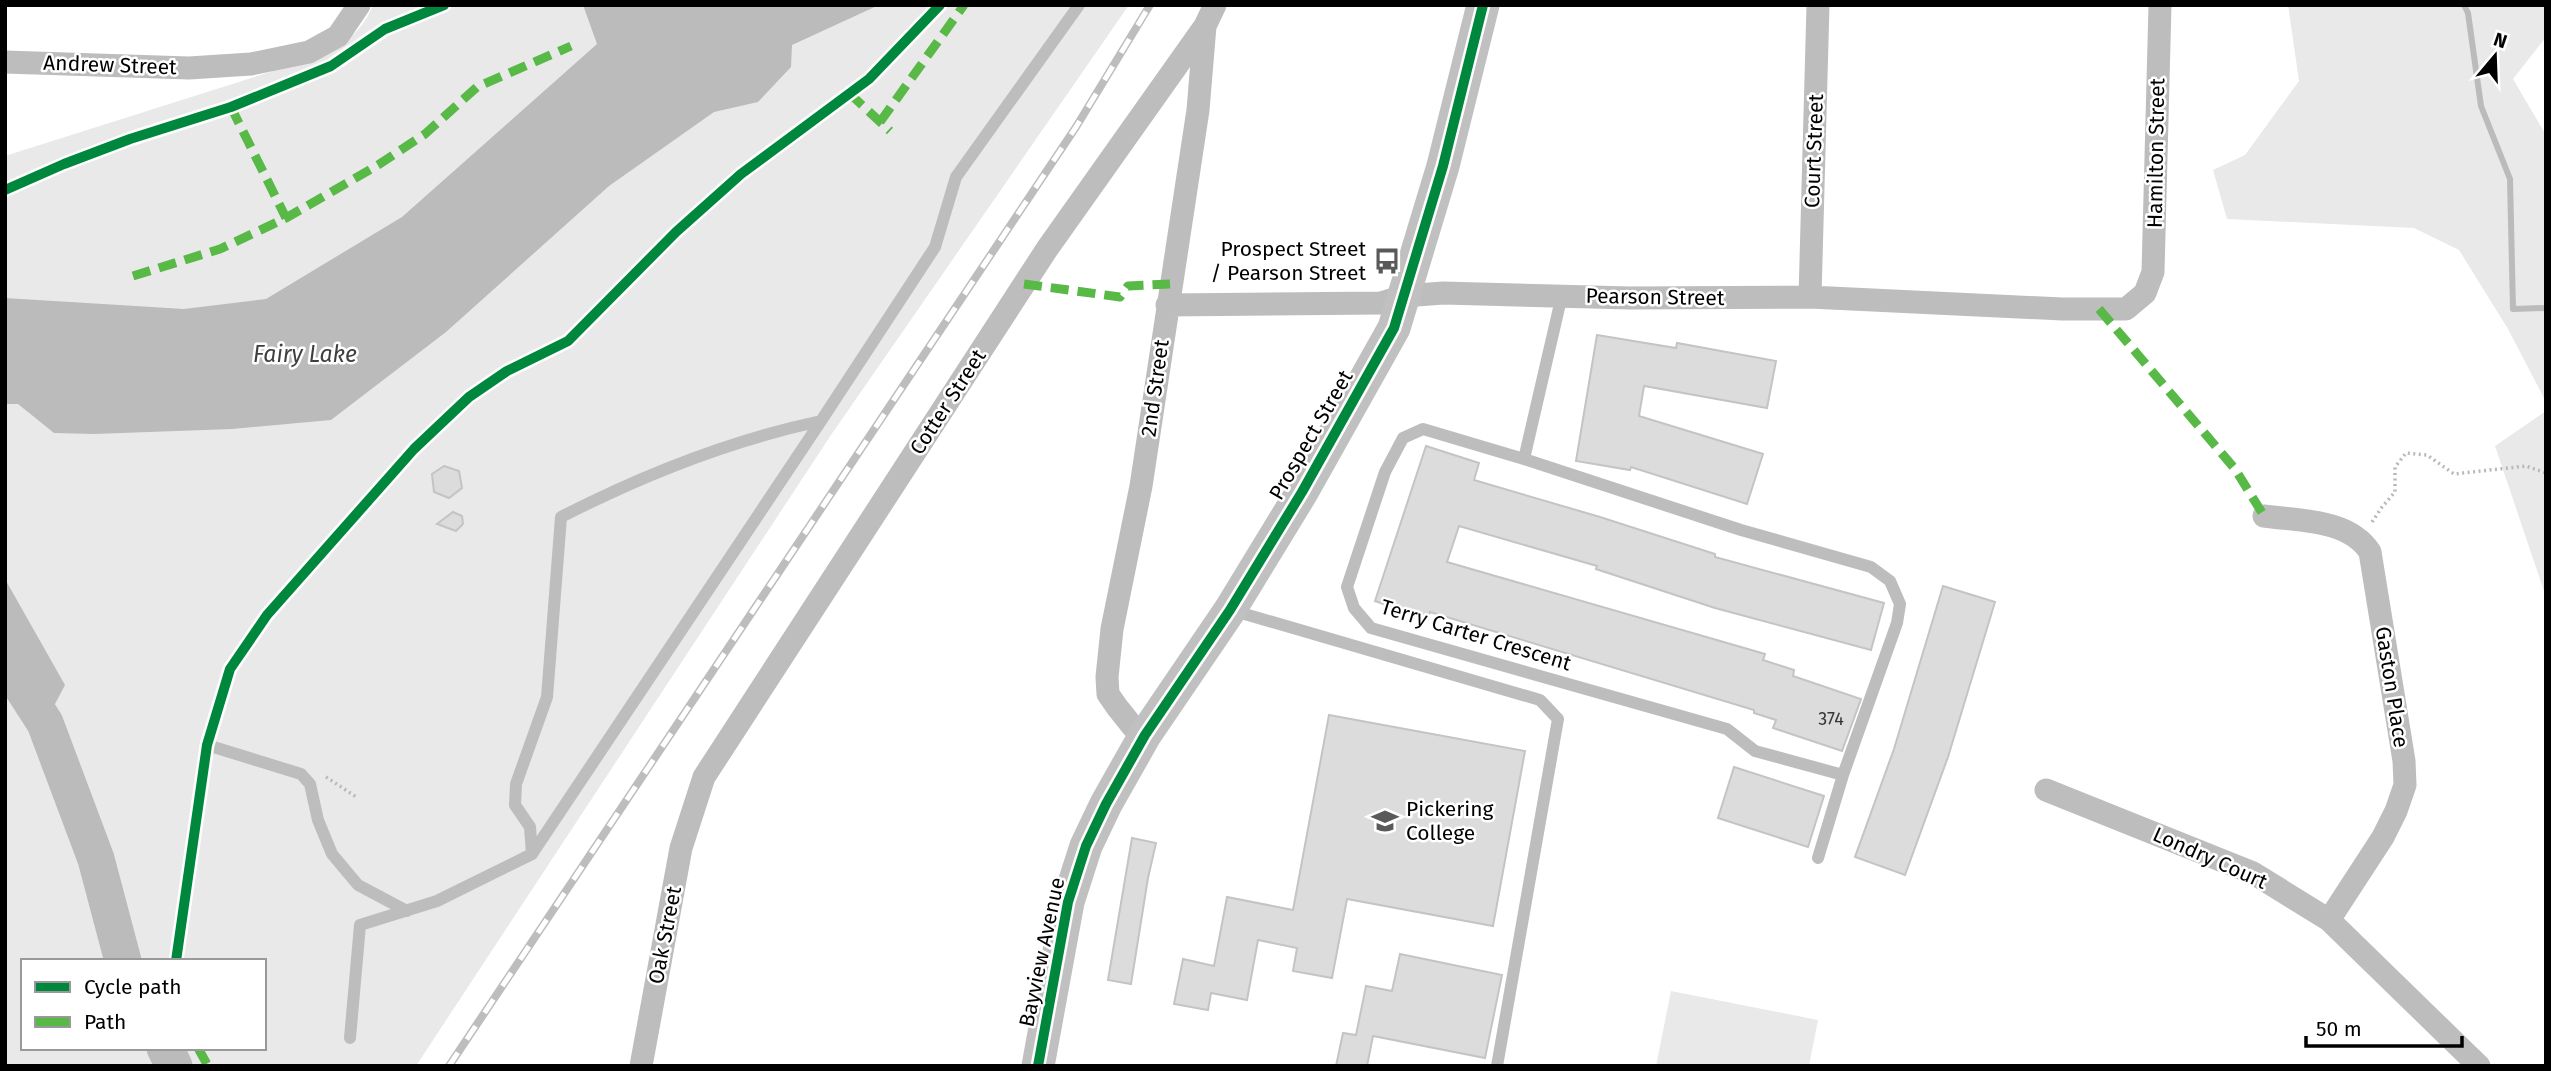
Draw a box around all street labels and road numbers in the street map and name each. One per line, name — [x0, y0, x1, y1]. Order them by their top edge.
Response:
street label: Andrew Street — [43, 50, 178, 80]
street label: Hamilton Street — [2142, 77, 2170, 228]
street label: Court Street — [1799, 93, 1829, 208]
street label: Pearson Street — [1585, 283, 1725, 311]
street label: 2nd Street — [1135, 337, 1175, 438]
street label: Cotter Street — [904, 344, 992, 460]
street label: Prospect Street — [1263, 365, 1359, 504]
street label: Terry Carter Crescent — [1378, 594, 1575, 676]
street label: Gaston Place — [2370, 625, 2414, 749]
street label: Londry Court — [2149, 821, 2272, 895]
street label: Bayview Avenue — [1013, 875, 1071, 1029]
street label: Oak Street — [643, 884, 687, 986]

